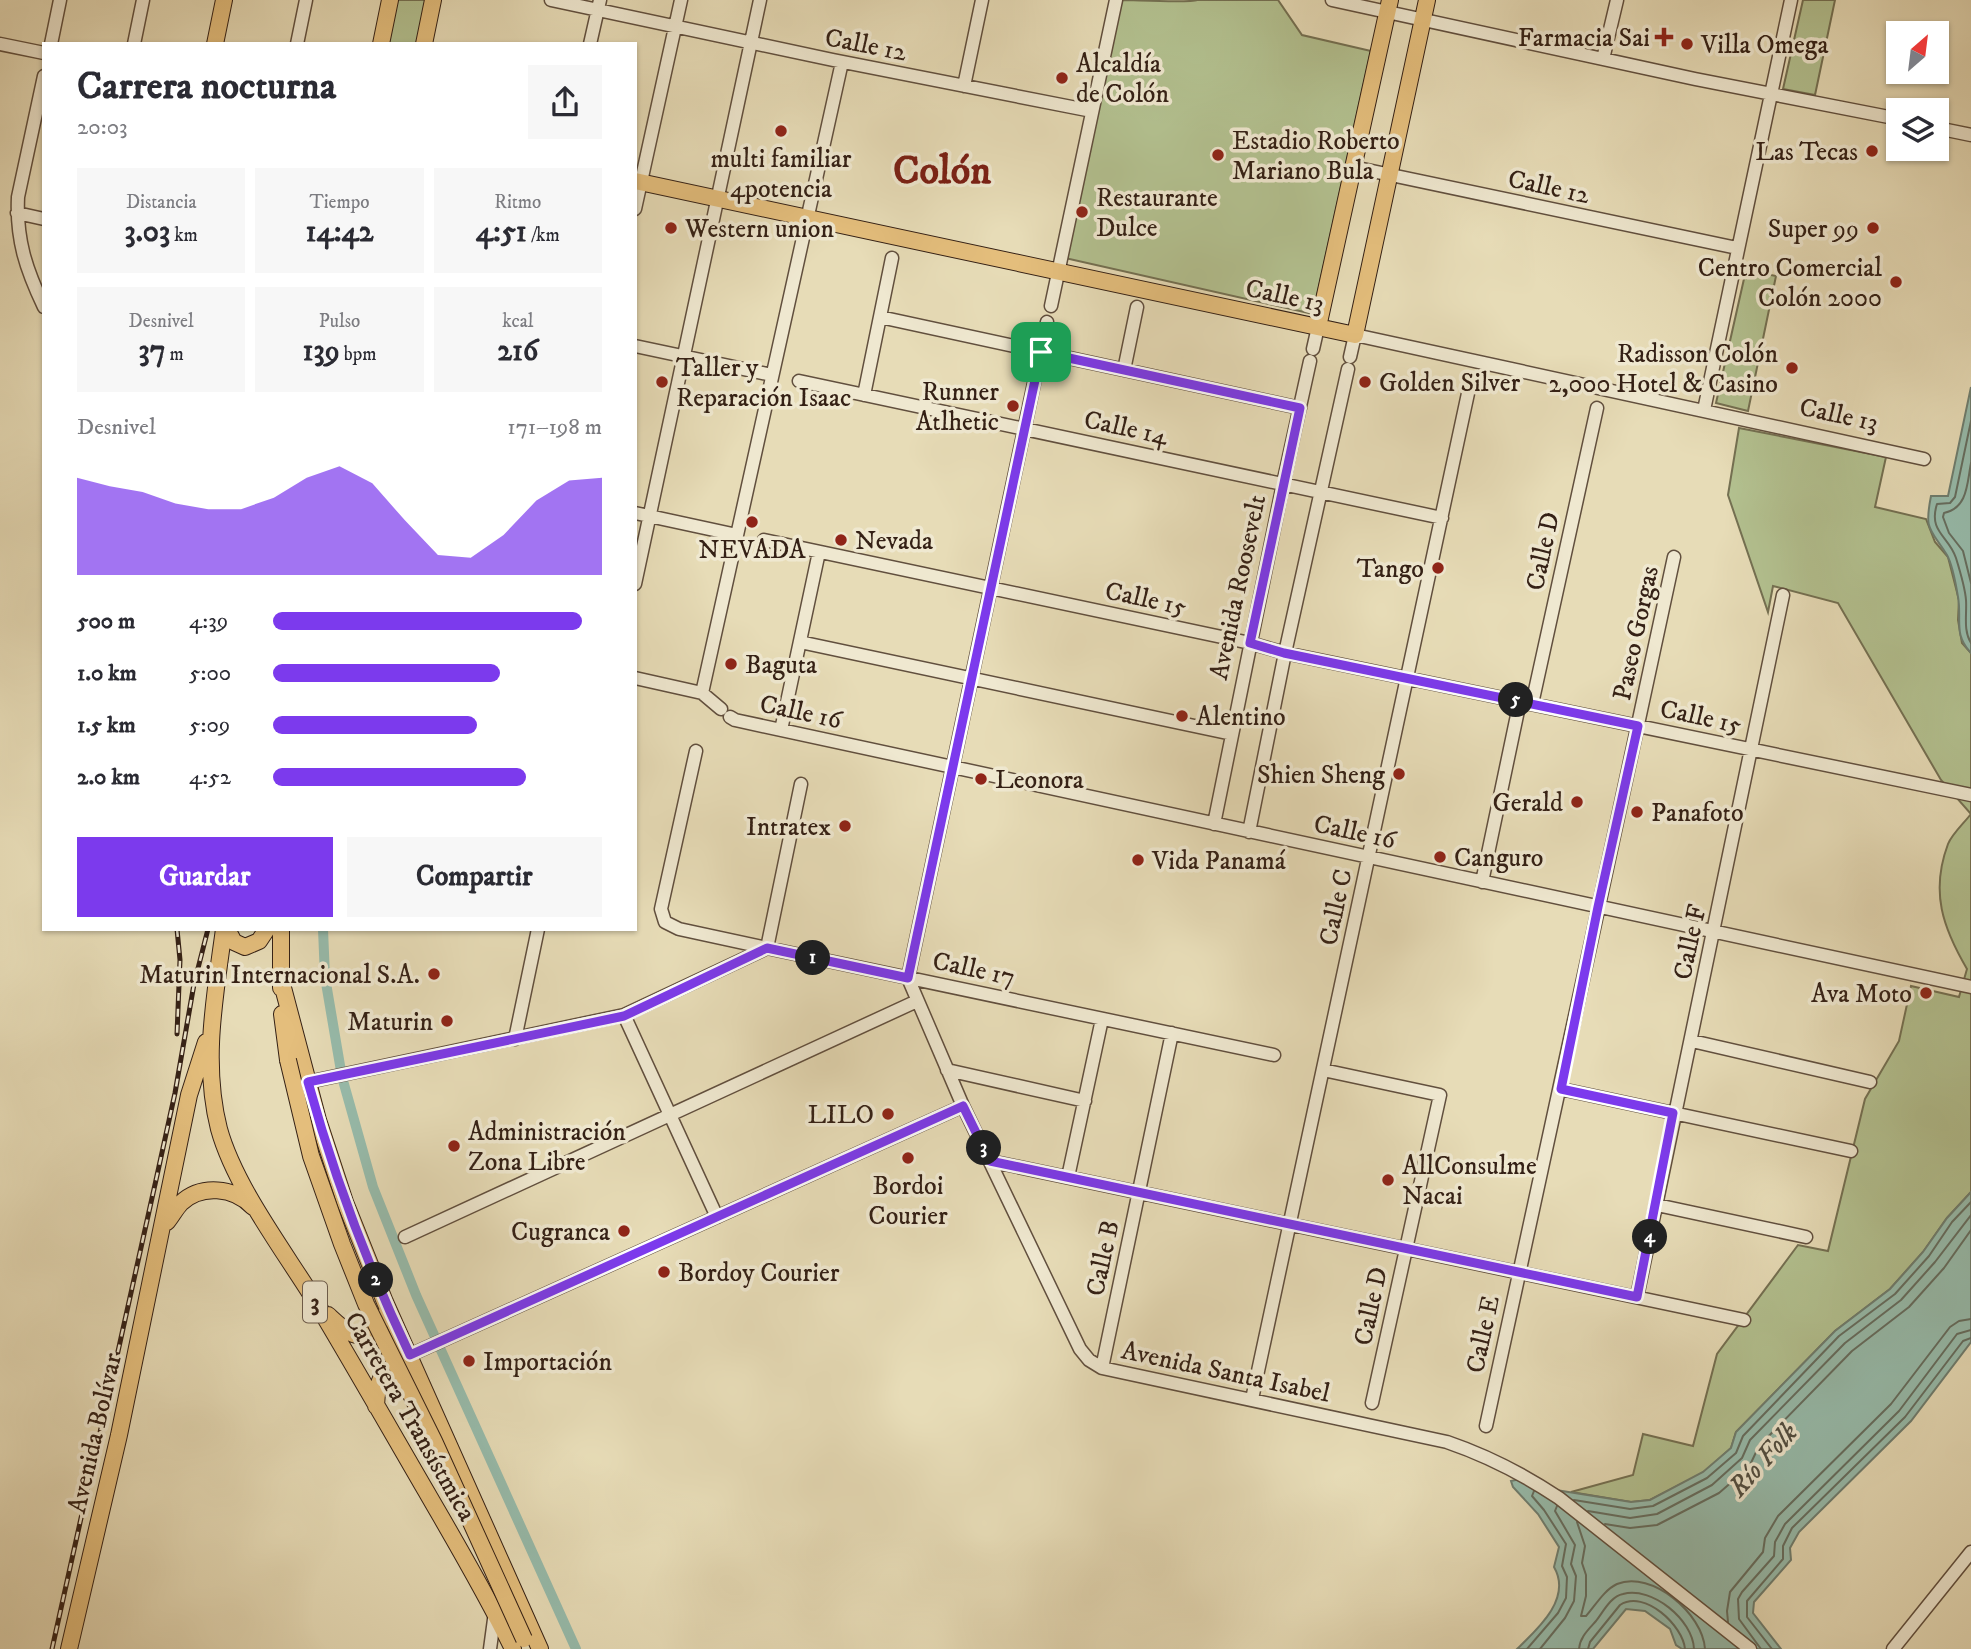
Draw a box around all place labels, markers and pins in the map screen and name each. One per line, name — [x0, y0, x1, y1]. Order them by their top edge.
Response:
place label: Farmacia Sai — [1518, 22, 1650, 55]
marker: Farmacia Sai — [1656, 29, 1672, 45]
place label: Villa Omega — [1700, 29, 1829, 62]
marker: Villa Omega — [1679, 36, 1695, 52]
place label: Alcaldía de Colón — [1076, 48, 1170, 111]
marker: Alcaldía de Colón — [1054, 70, 1070, 86]
marker: multi familiar 4potencia — [773, 123, 789, 139]
place label: Estadio Roberto Mariano Bula — [1232, 125, 1400, 188]
place label: Las Tecas — [1755, 136, 1858, 169]
place label: multi familiar 4potencia — [710, 143, 852, 206]
marker: Las Tecas — [1864, 143, 1880, 159]
marker: Estadio Roberto Mariano Bula — [1210, 147, 1226, 163]
place label: Restaurante Dulce — [1096, 182, 1218, 245]
marker: Restaurante Dulce — [1074, 204, 1090, 220]
place label: Western union — [684, 213, 834, 246]
place label: Super 99 — [1768, 213, 1859, 246]
marker: Western union — [663, 220, 679, 236]
marker: Super 99 — [1865, 220, 1881, 236]
place label: Centro Comercial Colón 2000 — [1698, 252, 1882, 315]
marker: Centro Comercial Colón 2000 — [1888, 274, 1904, 290]
pin — [1011, 322, 1071, 382]
place label: Radisson Colón 2,000 Hotel & Casino — [1548, 338, 1778, 401]
place label: Taller y Reparación Isaac — [676, 352, 851, 415]
marker: Radisson Colón 2,000 Hotel & Casino — [1784, 360, 1800, 376]
place label: Golden Silver — [1379, 367, 1521, 400]
marker: Taller y Reparación Isaac — [654, 374, 670, 390]
marker: Golden Silver — [1357, 374, 1373, 390]
place label: Runner Atlhetic — [916, 376, 999, 439]
marker: Runner Atlhetic — [1005, 398, 1021, 414]
marker: NEVADA — [744, 514, 760, 530]
place label: Nevada — [855, 525, 933, 558]
marker: Nevada — [833, 532, 849, 548]
place label: NEVADA — [698, 534, 806, 567]
place label: Tango — [1357, 553, 1424, 586]
marker: Tango — [1430, 560, 1446, 576]
place label: Baguta — [745, 649, 817, 682]
marker: Baguta — [723, 656, 739, 672]
pin: 5 — [1498, 682, 1534, 718]
place label: Alentino — [1196, 701, 1286, 734]
marker: Alentino — [1174, 708, 1190, 724]
place label: Shien Sheng — [1257, 759, 1385, 792]
place label: Leonora — [995, 764, 1084, 797]
marker: Shien Sheng — [1391, 766, 1407, 782]
marker: Leonora — [973, 771, 989, 787]
place label: Gerald — [1493, 787, 1563, 820]
marker: Gerald — [1569, 794, 1585, 810]
place label: Panafoto — [1651, 797, 1744, 830]
marker: Panafoto — [1629, 804, 1645, 820]
place label: Intratex — [746, 811, 831, 844]
marker: Intratex — [837, 818, 853, 834]
place label: Canguro — [1454, 842, 1543, 875]
place label: Vida Panamá — [1151, 845, 1286, 878]
marker: Canguro — [1432, 849, 1448, 865]
marker: Vida Panamá — [1130, 852, 1146, 868]
pin: 1 — [796, 940, 830, 976]
place label: Maturin Internacional S.A. — [139, 959, 420, 992]
marker: Maturin Internacional S.A. — [426, 966, 442, 982]
place label: Ava Moto — [1811, 978, 1912, 1011]
marker: Ava Moto — [1918, 985, 1934, 1001]
place label: Maturin — [347, 1006, 433, 1039]
marker: Maturin — [439, 1013, 455, 1029]
place label: LILO — [807, 1099, 874, 1132]
marker: LILO — [880, 1106, 896, 1122]
place label: Administración Zona Libre — [468, 1116, 626, 1179]
pin: 3 — [967, 1130, 1002, 1166]
marker: Administración Zona Libre — [446, 1138, 462, 1154]
marker: Bordoi Courier — [900, 1150, 916, 1166]
place label: AllConsulme Nacai — [1402, 1150, 1537, 1213]
place label: Bordoi Courier — [868, 1170, 948, 1233]
marker: AllConsulme Nacai — [1380, 1172, 1396, 1188]
place label: Cugranca — [511, 1216, 610, 1249]
pin: 4 — [1632, 1220, 1668, 1254]
marker: Cugranca — [616, 1223, 632, 1239]
place label: Bordoy Courier — [678, 1257, 840, 1290]
pin: 2 — [358, 1262, 394, 1298]
marker: Bordoy Courier — [656, 1264, 672, 1280]
place label: Importación — [483, 1346, 612, 1379]
marker: Importación — [461, 1353, 477, 1369]

